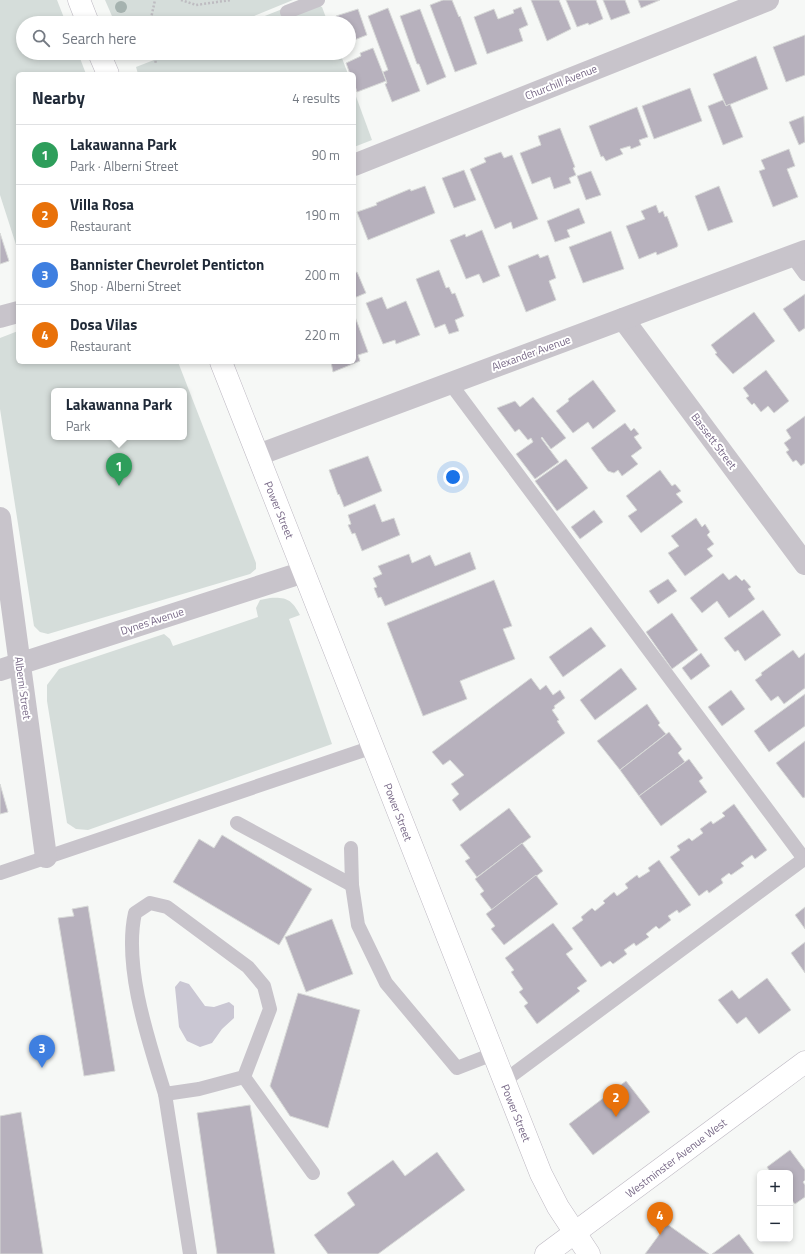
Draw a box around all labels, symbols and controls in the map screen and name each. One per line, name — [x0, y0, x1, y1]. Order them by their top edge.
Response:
search box — [16, 16, 356, 60]
icon: search — [30, 27, 52, 49]
text: Search here — [62, 27, 136, 50]
street label: Churchill Avenue — [523, 60, 600, 104]
text: Nearby — [32, 85, 85, 111]
text: 4 results — [292, 88, 340, 108]
text: Lakawanna Park — [70, 133, 177, 156]
text: 1 — [41, 145, 49, 165]
text: 90 m — [312, 145, 340, 165]
text: Park · Alberni Street — [70, 156, 178, 176]
text: Villa Rosa — [70, 193, 134, 216]
text: 2 — [41, 205, 49, 225]
text: 190 m — [304, 205, 340, 225]
text: Restaurant — [70, 216, 131, 236]
text: Bannister Chevrolet Penticton — [70, 253, 264, 276]
text: 3 — [41, 265, 49, 285]
text: 200 m — [304, 265, 340, 285]
text: Shop · Alberni Street — [70, 276, 181, 296]
text: Dosa Vilas — [70, 313, 137, 336]
text: 4 — [41, 325, 49, 345]
text: 220 m — [304, 325, 340, 345]
street label: Alexander Avenue — [489, 331, 573, 375]
text: Restaurant — [70, 336, 131, 356]
popup — [51, 388, 187, 440]
text: Lakawanna Park — [66, 393, 172, 416]
street label: Bassett Street — [688, 410, 740, 472]
text: Park — [66, 416, 91, 436]
pin: 1 — [106, 453, 132, 486]
your location — [443, 467, 463, 487]
street label: Power Street — [260, 479, 298, 541]
street label: Dynes Avenue — [118, 603, 186, 639]
street label: Alberni Street — [11, 656, 35, 721]
street label: Power Street — [380, 781, 416, 843]
pin: 3 — [29, 1035, 55, 1068]
street label: Power Street — [497, 1082, 535, 1144]
pin: 2 — [603, 1084, 629, 1117]
street label: Westminster Avenue West — [622, 1114, 730, 1201]
map controls — [757, 1170, 793, 1242]
button: + — [757, 1170, 793, 1206]
pin: 4 — [647, 1202, 673, 1235]
button: − — [757, 1206, 793, 1242]

